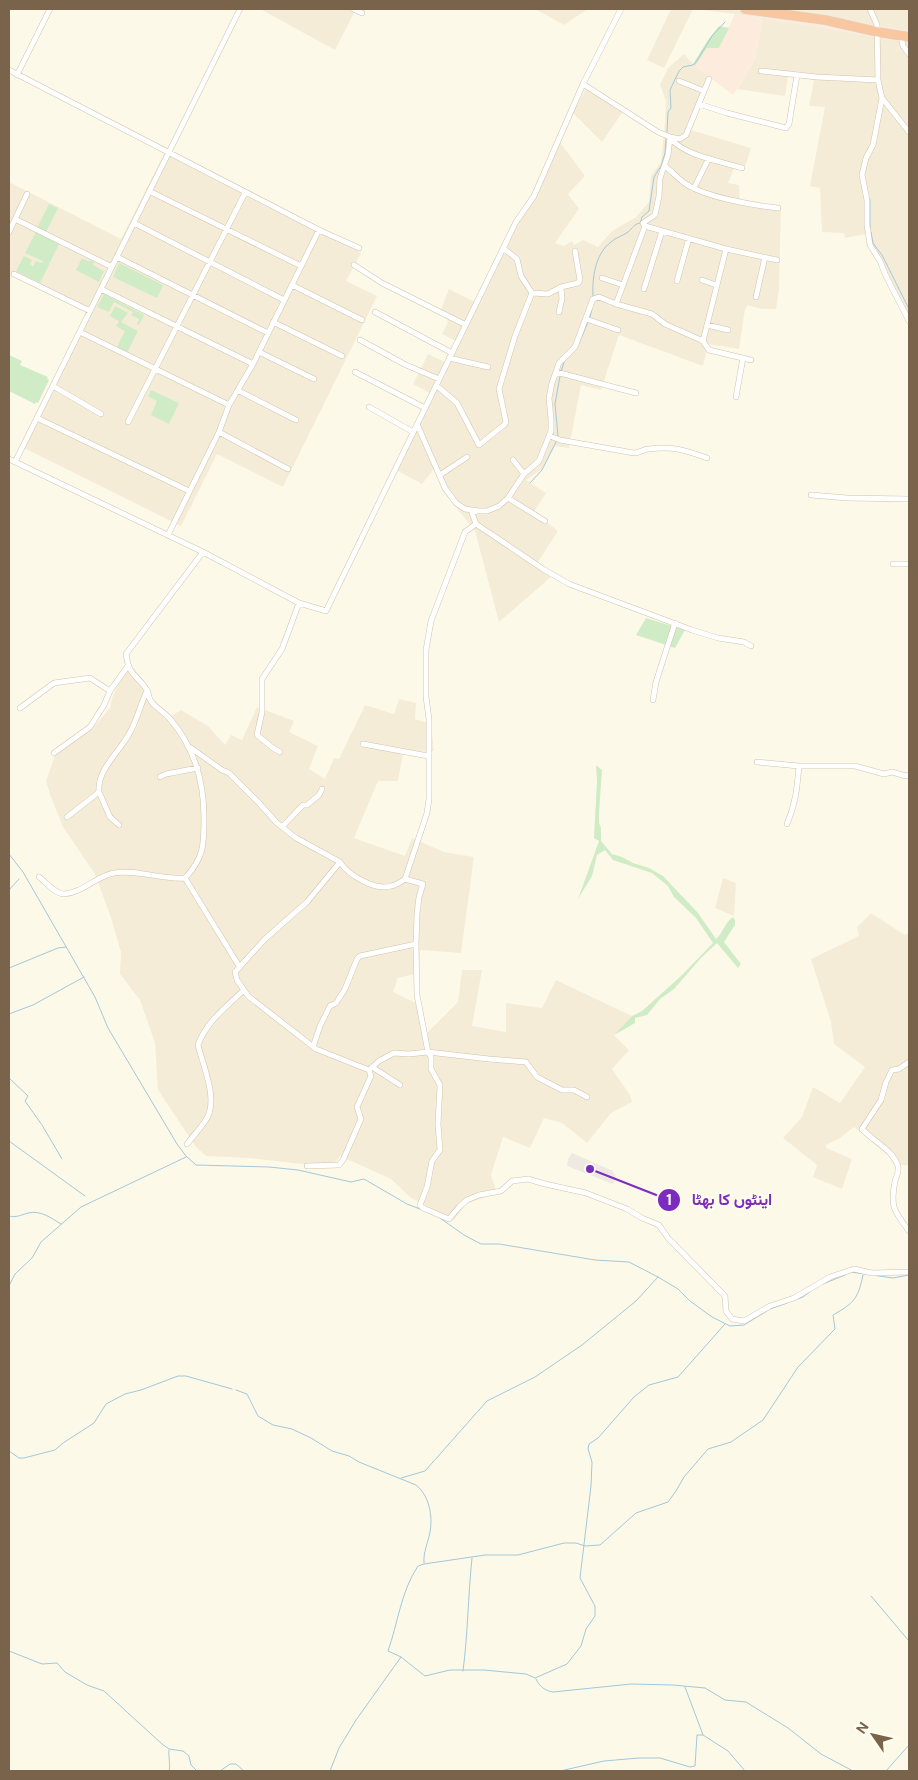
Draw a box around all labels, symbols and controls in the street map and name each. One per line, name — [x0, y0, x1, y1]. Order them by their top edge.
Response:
callout: اینٹوں کا بھٹا — [656, 1184, 782, 1215]
text: اینٹوں کا بھٹا — [692, 1189, 772, 1210]
text: 1 — [666, 1190, 672, 1210]
north arrow — [848, 1710, 898, 1760]
text: N — [852, 1718, 873, 1737]

